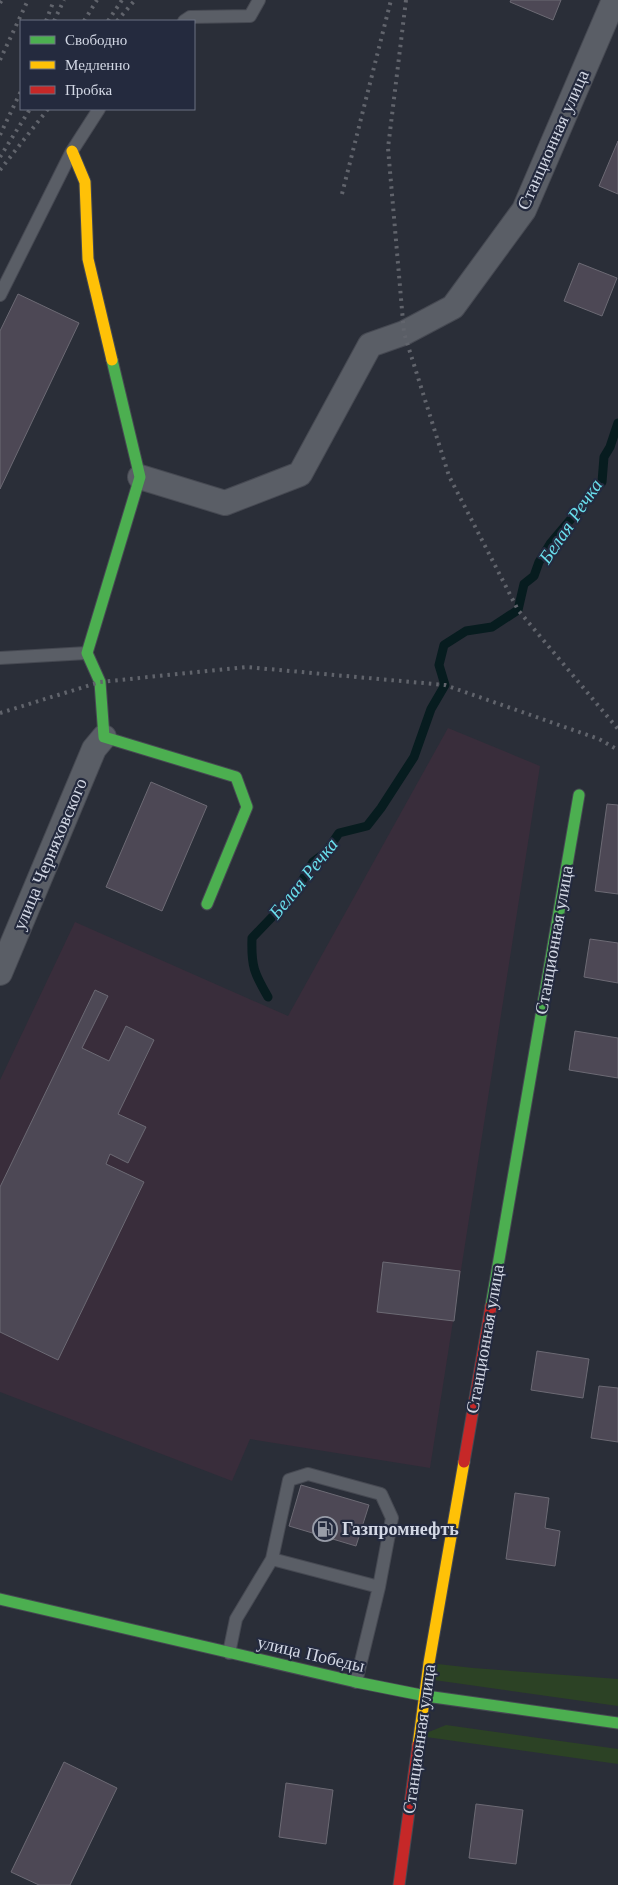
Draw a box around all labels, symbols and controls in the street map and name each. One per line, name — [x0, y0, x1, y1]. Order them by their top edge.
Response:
legend — [20, 20, 195, 110]
text: Свободно — [65, 30, 127, 49]
text: Медленно — [65, 55, 130, 74]
street label: Станционная улица — [512, 67, 594, 213]
text: Пробка — [65, 80, 113, 99]
water label: Белая Речка — [533, 475, 607, 569]
street label: улица Черняховского — [8, 775, 92, 933]
water label: Белая Речка — [263, 833, 343, 924]
street label: Станционная улица — [530, 864, 578, 1016]
street label: Станционная улица — [461, 1263, 509, 1415]
fuel station icon: Газпромнефть — [312, 1516, 338, 1542]
place label: Газпромнефть — [342, 1518, 459, 1540]
street label: улица Победы — [255, 1631, 367, 1677]
street label: Станционная улица — [398, 1663, 440, 1815]

